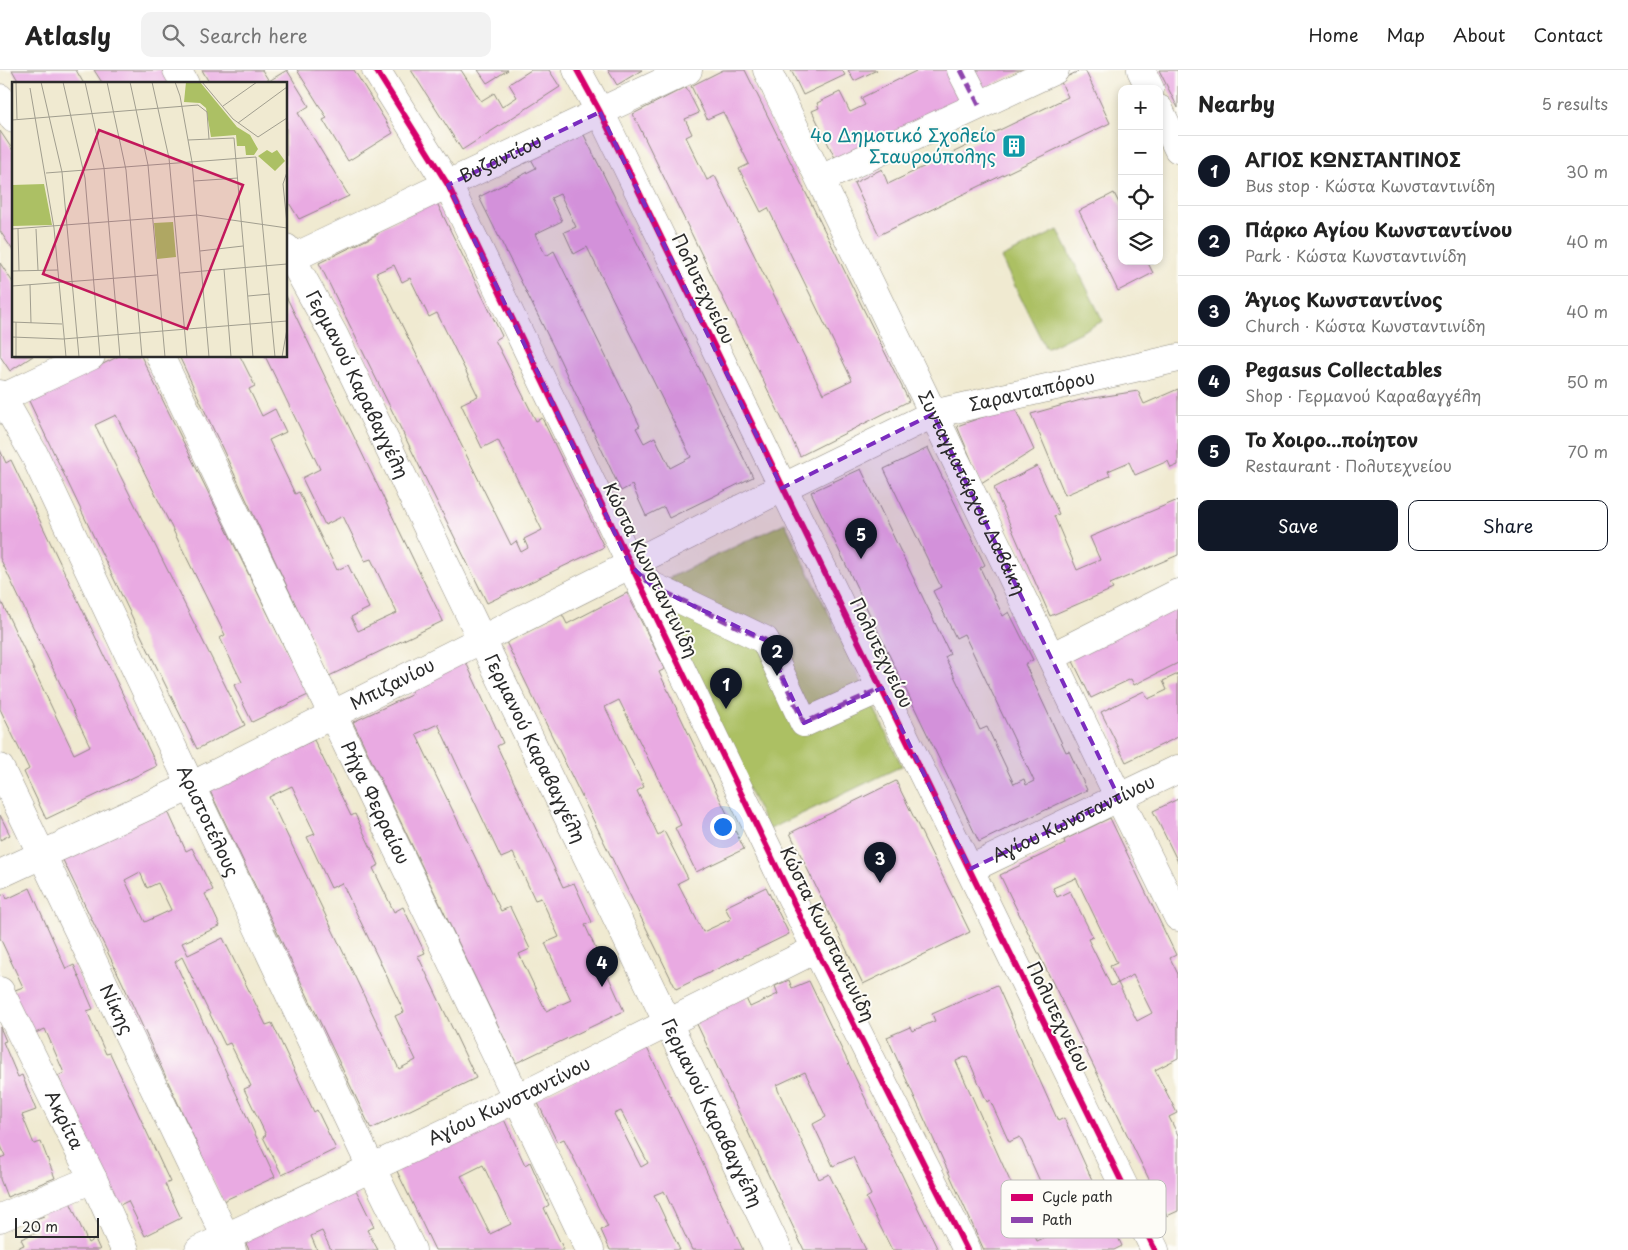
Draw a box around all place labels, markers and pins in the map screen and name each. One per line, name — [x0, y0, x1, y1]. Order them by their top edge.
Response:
place label: 4ο Δημοτικό Σχολείο Σταυρούπολης — [810, 121, 996, 169]
building icon: 4ο Δημοτικό Σχολείο Σταυρούπολης — [1001, 133, 1027, 159]
pin: 5 — [845, 518, 877, 559]
pin: 2 — [761, 635, 793, 676]
pin: 1 — [710, 668, 742, 709]
pin: 3 — [864, 842, 896, 883]
pin: 4 — [586, 946, 618, 987]

